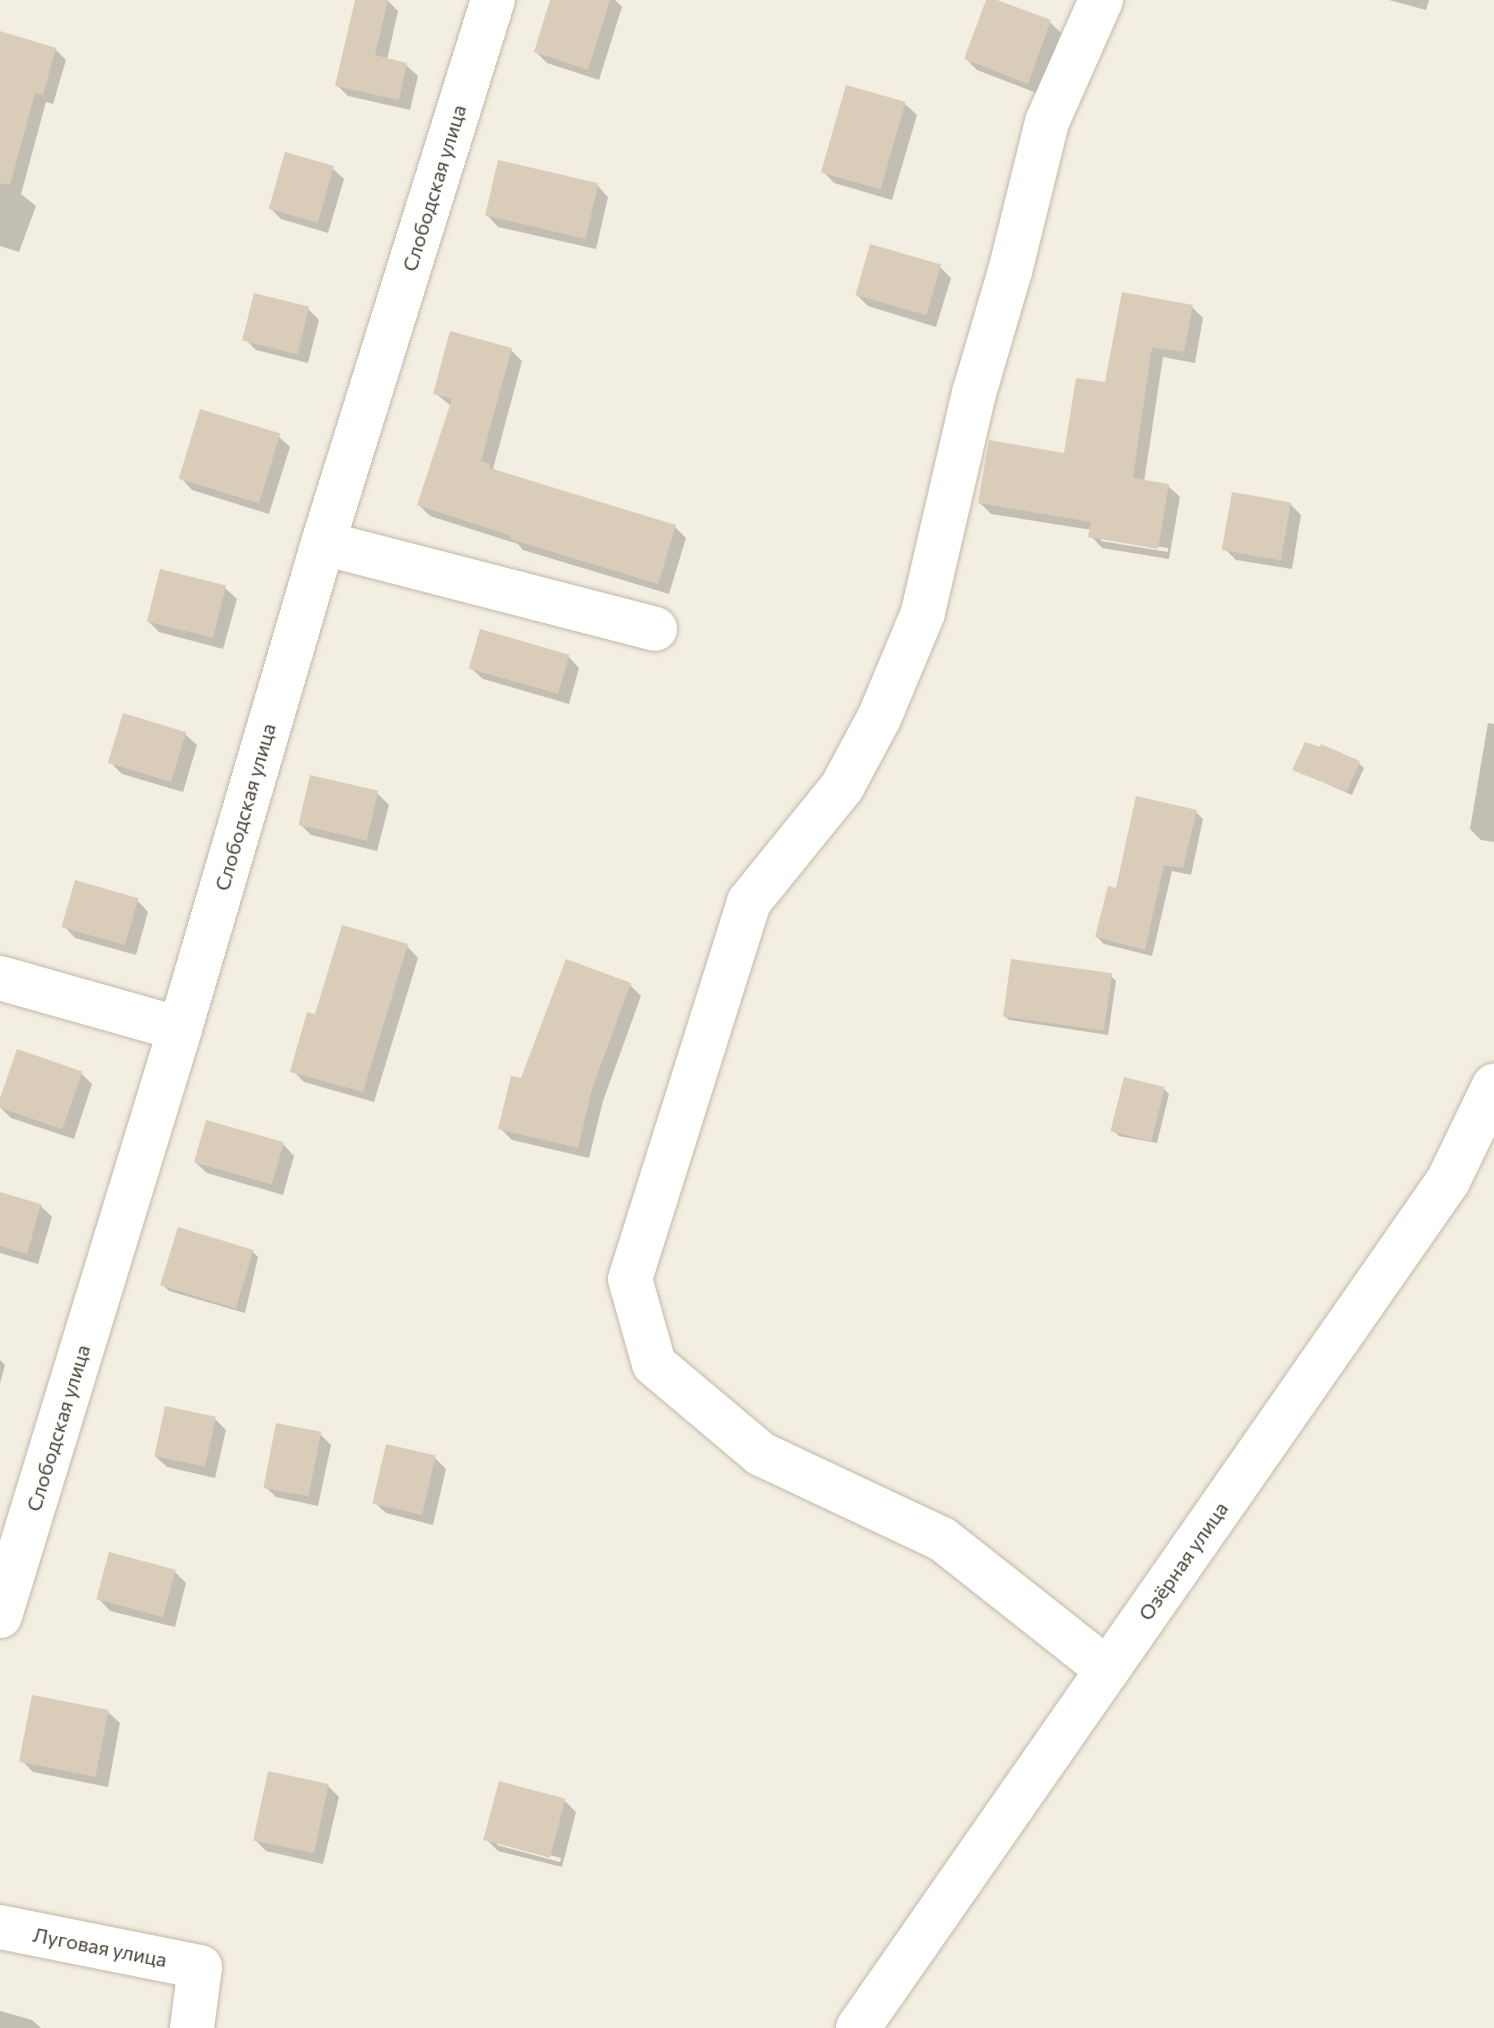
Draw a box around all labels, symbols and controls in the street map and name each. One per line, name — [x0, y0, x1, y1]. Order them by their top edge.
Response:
street label: Слободская улица — [397, 102, 471, 274]
street label: Слободская улица — [210, 721, 280, 893]
street label: Слободская улица — [21, 1342, 95, 1514]
street label: Озёрная улица — [1133, 1497, 1233, 1625]
street label: Луговая улица — [31, 1922, 169, 1972]

